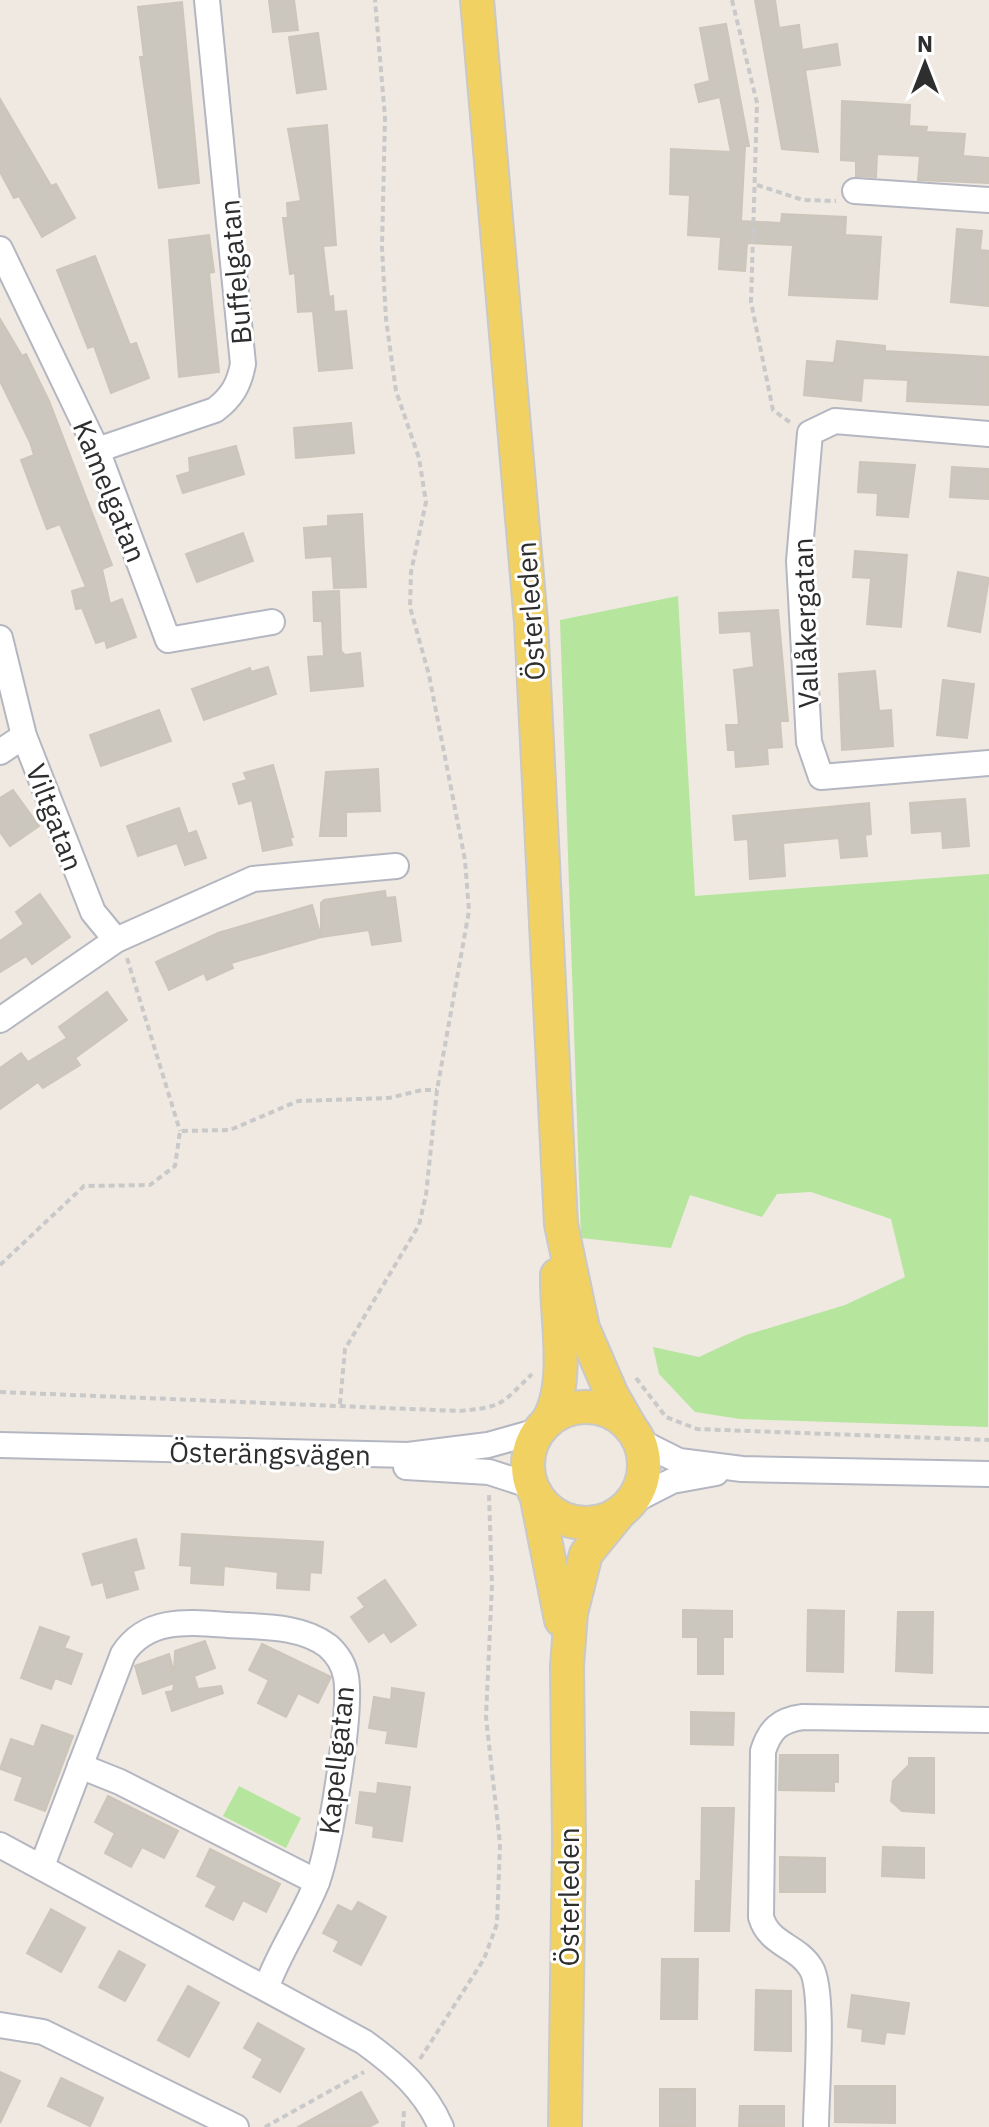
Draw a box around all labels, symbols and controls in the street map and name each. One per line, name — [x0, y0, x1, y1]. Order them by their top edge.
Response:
north arrow — [885, 24, 965, 104]
text: N — [917, 29, 933, 58]
street label: Buffelgatan — [210, 198, 260, 346]
street label: Kamelgatan — [65, 415, 155, 567]
street label: Vallåkergatan — [784, 537, 826, 709]
street label: Österleden — [507, 540, 553, 682]
street label: Viltgatan — [18, 758, 92, 876]
street label: Österängsvägen — [169, 1433, 371, 1473]
street label: Kapellgatan — [310, 1684, 362, 1836]
street label: Österleden — [550, 1827, 587, 1967]

